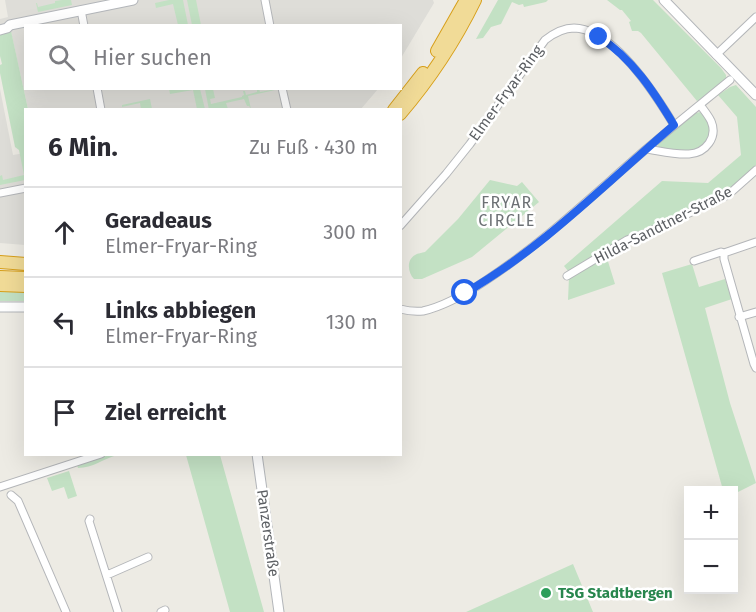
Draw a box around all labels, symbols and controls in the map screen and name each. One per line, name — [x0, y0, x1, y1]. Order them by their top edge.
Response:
route end — [585, 23, 611, 49]
search box — [24, 24, 402, 90]
icon: search — [45, 41, 78, 74]
street label: Elmer-Fryar-Ring — [465, 41, 547, 144]
text: Hier suchen — [93, 44, 212, 71]
text: 6 Min. — [48, 132, 118, 163]
text: Zu Fuß · 430 m — [249, 135, 378, 159]
street label: Hilda-Sandtner-Straße — [591, 182, 735, 268]
district label: FRYAR CIRCLE — [478, 193, 536, 230]
text: Geradeaus — [105, 207, 212, 234]
icon: ahead — [48, 216, 81, 249]
text: 300 m — [323, 220, 378, 244]
text: Elmer-Fryar-Ring — [105, 234, 257, 258]
route start — [451, 279, 477, 305]
text: Links abbiegen — [105, 297, 256, 324]
icon: left — [48, 306, 81, 339]
text: 130 m — [326, 310, 378, 334]
text: Elmer-Fryar-Ring — [105, 324, 257, 348]
icon: arrive — [48, 396, 81, 429]
text: Ziel erreicht — [105, 399, 226, 426]
map controls — [684, 486, 738, 594]
button: + — [684, 486, 738, 540]
street label: Panzerstraße — [253, 488, 283, 578]
button: − — [684, 540, 738, 594]
place label: TSG Stadtbergen — [558, 584, 673, 602]
marker: TSG Stadtbergen — [539, 586, 553, 600]

